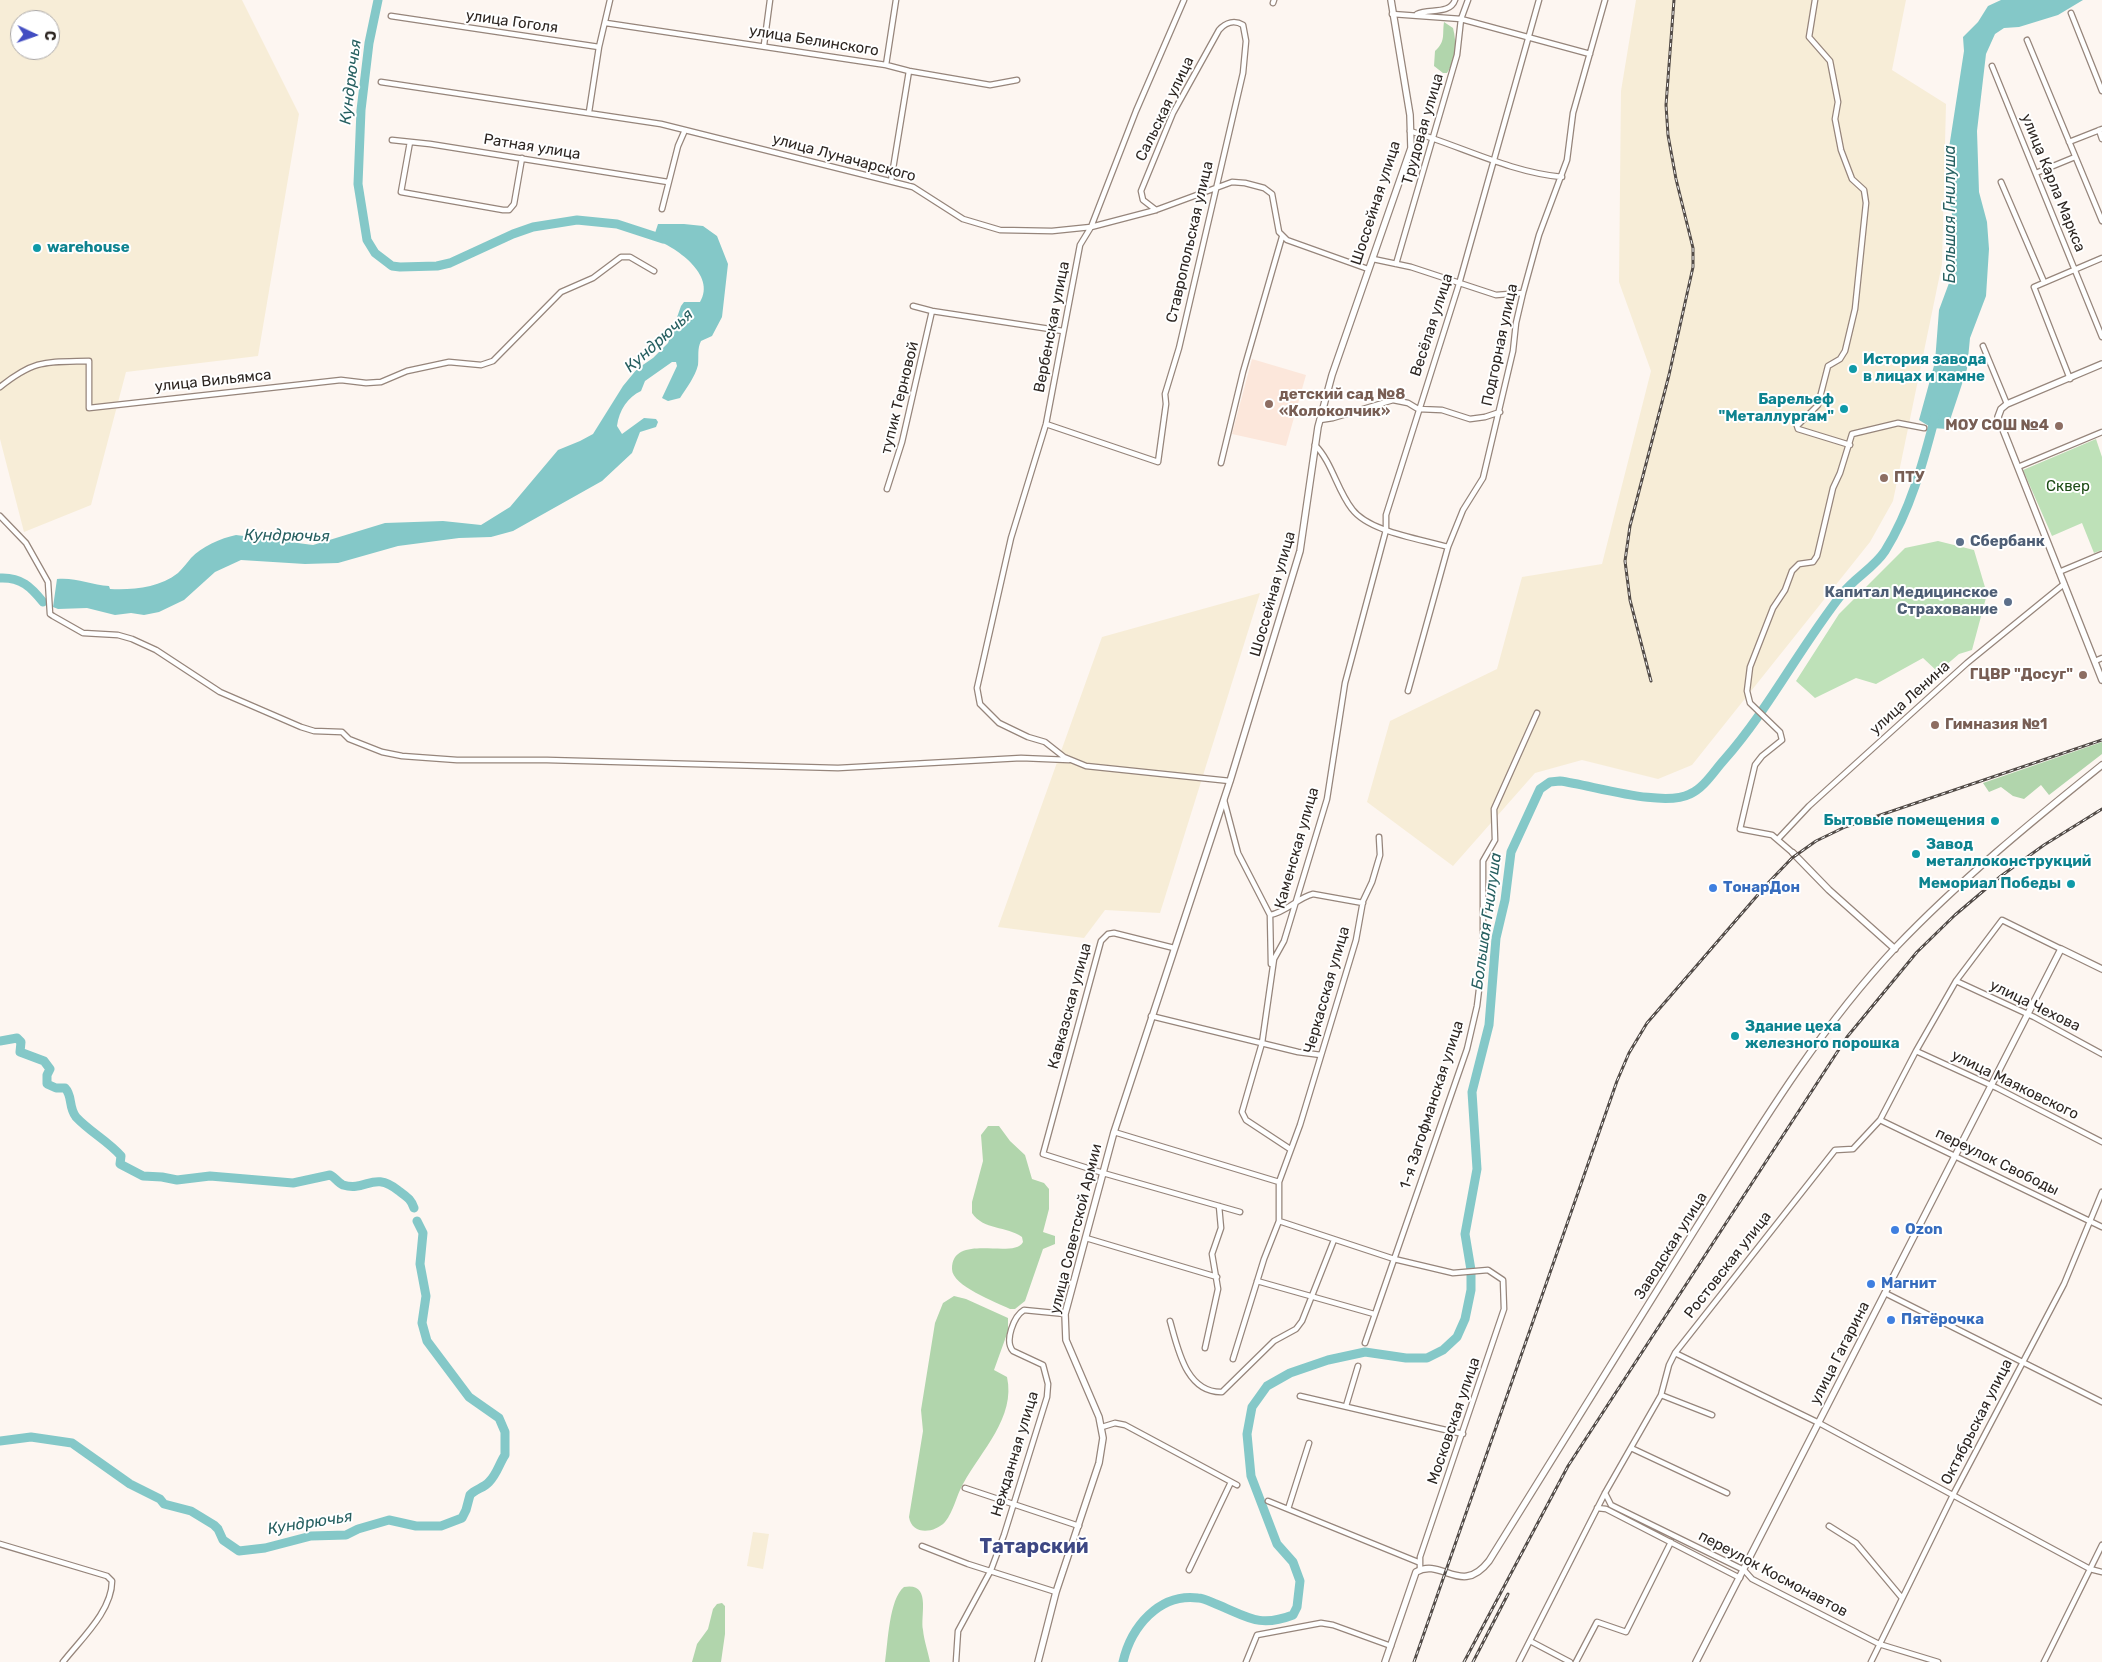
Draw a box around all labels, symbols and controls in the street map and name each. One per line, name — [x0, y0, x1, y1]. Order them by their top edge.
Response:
street label: улица Гоголя — [465, 7, 559, 37]
north arrow — [10, 10, 60, 60]
street label: улица Белинского — [748, 22, 880, 60]
text: С — [41, 30, 58, 41]
water label: Кундрючья — [336, 38, 366, 126]
street label: Сальская улица — [1132, 54, 1198, 164]
street label: Трудовая улица — [1399, 71, 1447, 187]
street label: улица Карла Маркса — [2017, 111, 2089, 255]
street label: Ратная улица — [482, 130, 582, 164]
street label: улица Луначарского — [770, 130, 918, 186]
street label: Шоссейная улица — [1347, 139, 1405, 267]
water label: Большая Гнилуша — [1940, 145, 1960, 283]
street label: Ставропольская улица — [1163, 160, 1217, 324]
place label: warehouse — [47, 239, 130, 257]
marker: warehouse — [31, 242, 43, 254]
street label: Вербенская улица — [1030, 260, 1074, 394]
street label: Весёлая улица — [1407, 271, 1457, 379]
street label: Подгорная улица — [1478, 282, 1522, 408]
water label: Кундрючья — [621, 305, 697, 377]
street label: тупик Терновой — [877, 340, 923, 456]
place label: История завода в лицах и камне — [1863, 351, 1986, 386]
marker: История завода в лицах и камне — [1847, 363, 1859, 375]
street label: улица Вильямса — [154, 366, 272, 396]
place label: детский сад №8 «Колоколчик» — [1279, 386, 1405, 421]
place label: Барельеф "Металлургам" — [1718, 391, 1834, 426]
marker: детский сад №8 «Колоколчик» — [1263, 398, 1275, 410]
marker: Барельеф "Металлургам" — [1838, 403, 1850, 415]
place label: МОУ СОШ №4 — [1945, 417, 2049, 435]
marker: МОУ СОШ №4 — [2053, 420, 2065, 432]
place label: ПТУ — [1894, 469, 1924, 487]
marker: ПТУ — [1878, 472, 1890, 484]
park label: Сквер — [2046, 478, 2090, 496]
water label: Кундрючья — [244, 526, 330, 546]
street label: Шоссейная улица — [1247, 529, 1299, 659]
place label: Сбербанк — [1970, 533, 2045, 551]
marker: Сбербанк — [1954, 536, 1966, 548]
place label: Капитал Медицинское Страхование — [1825, 584, 1998, 619]
marker: Капитал Медицинское Страхование — [2002, 596, 2014, 608]
street label: улица Ленина — [1866, 657, 1954, 739]
place label: ГЦВР "Досуг" — [1970, 666, 2073, 684]
marker: ГЦВР "Досуг" — [2077, 669, 2089, 681]
place label: Гимназия №1 — [1945, 716, 2048, 734]
marker: Гимназия №1 — [1929, 719, 1941, 731]
street label: Каменская улица — [1271, 785, 1323, 911]
place label: Бытовые помещения — [1824, 812, 1985, 830]
marker: Бытовые помещения — [1989, 815, 2001, 827]
place label: Завод металлоконструкций — [1926, 836, 2091, 871]
marker: Завод металлоконструкций — [1910, 848, 1922, 860]
water label: Большая Гнилуша — [1468, 851, 1506, 991]
place label: Мемориал Победы — [1919, 875, 2061, 893]
marker: Мемориал Победы — [2065, 878, 2077, 890]
place label: ТонарДон — [1723, 879, 1800, 897]
marker: ТонарДон — [1707, 882, 1719, 894]
street label: Черкасская улица — [1300, 924, 1354, 1056]
street label: Кавказская улица — [1044, 941, 1096, 1071]
street label: улица Чехова — [1987, 976, 2083, 1036]
place label: Здание цеха железного порошка — [1745, 1018, 1900, 1053]
street label: 1-я Загофманская улица — [1396, 1019, 1468, 1191]
marker: Здание цеха железного порошка — [1729, 1030, 1741, 1042]
street label: улица Маяковского — [1948, 1046, 2082, 1124]
street label: переулок Свободы — [1932, 1124, 2062, 1200]
street label: улица Советской Армии — [1046, 1142, 1106, 1316]
street label: Заводская улица — [1631, 1189, 1711, 1303]
street label: Ростовская улица — [1681, 1208, 1775, 1322]
place label: Ozon — [1905, 1221, 1943, 1239]
marker: Ozon — [1889, 1224, 1901, 1236]
place label: Магнит — [1881, 1275, 1937, 1293]
marker: Магнит — [1865, 1278, 1877, 1290]
street label: улица Гагарина — [1806, 1299, 1874, 1407]
place label: Пятёрочка — [1901, 1311, 1984, 1329]
marker: Пятёрочка — [1885, 1314, 1897, 1326]
street label: Московская улица — [1424, 1355, 1484, 1487]
street label: Октябрьская улица — [1937, 1356, 2017, 1488]
street label: Нежданная улица — [987, 1389, 1043, 1519]
water label: Кундрючья — [266, 1507, 354, 1539]
street label: переулок Космонавтов — [1695, 1527, 1851, 1621]
district label: Татарский — [979, 1535, 1089, 1559]

